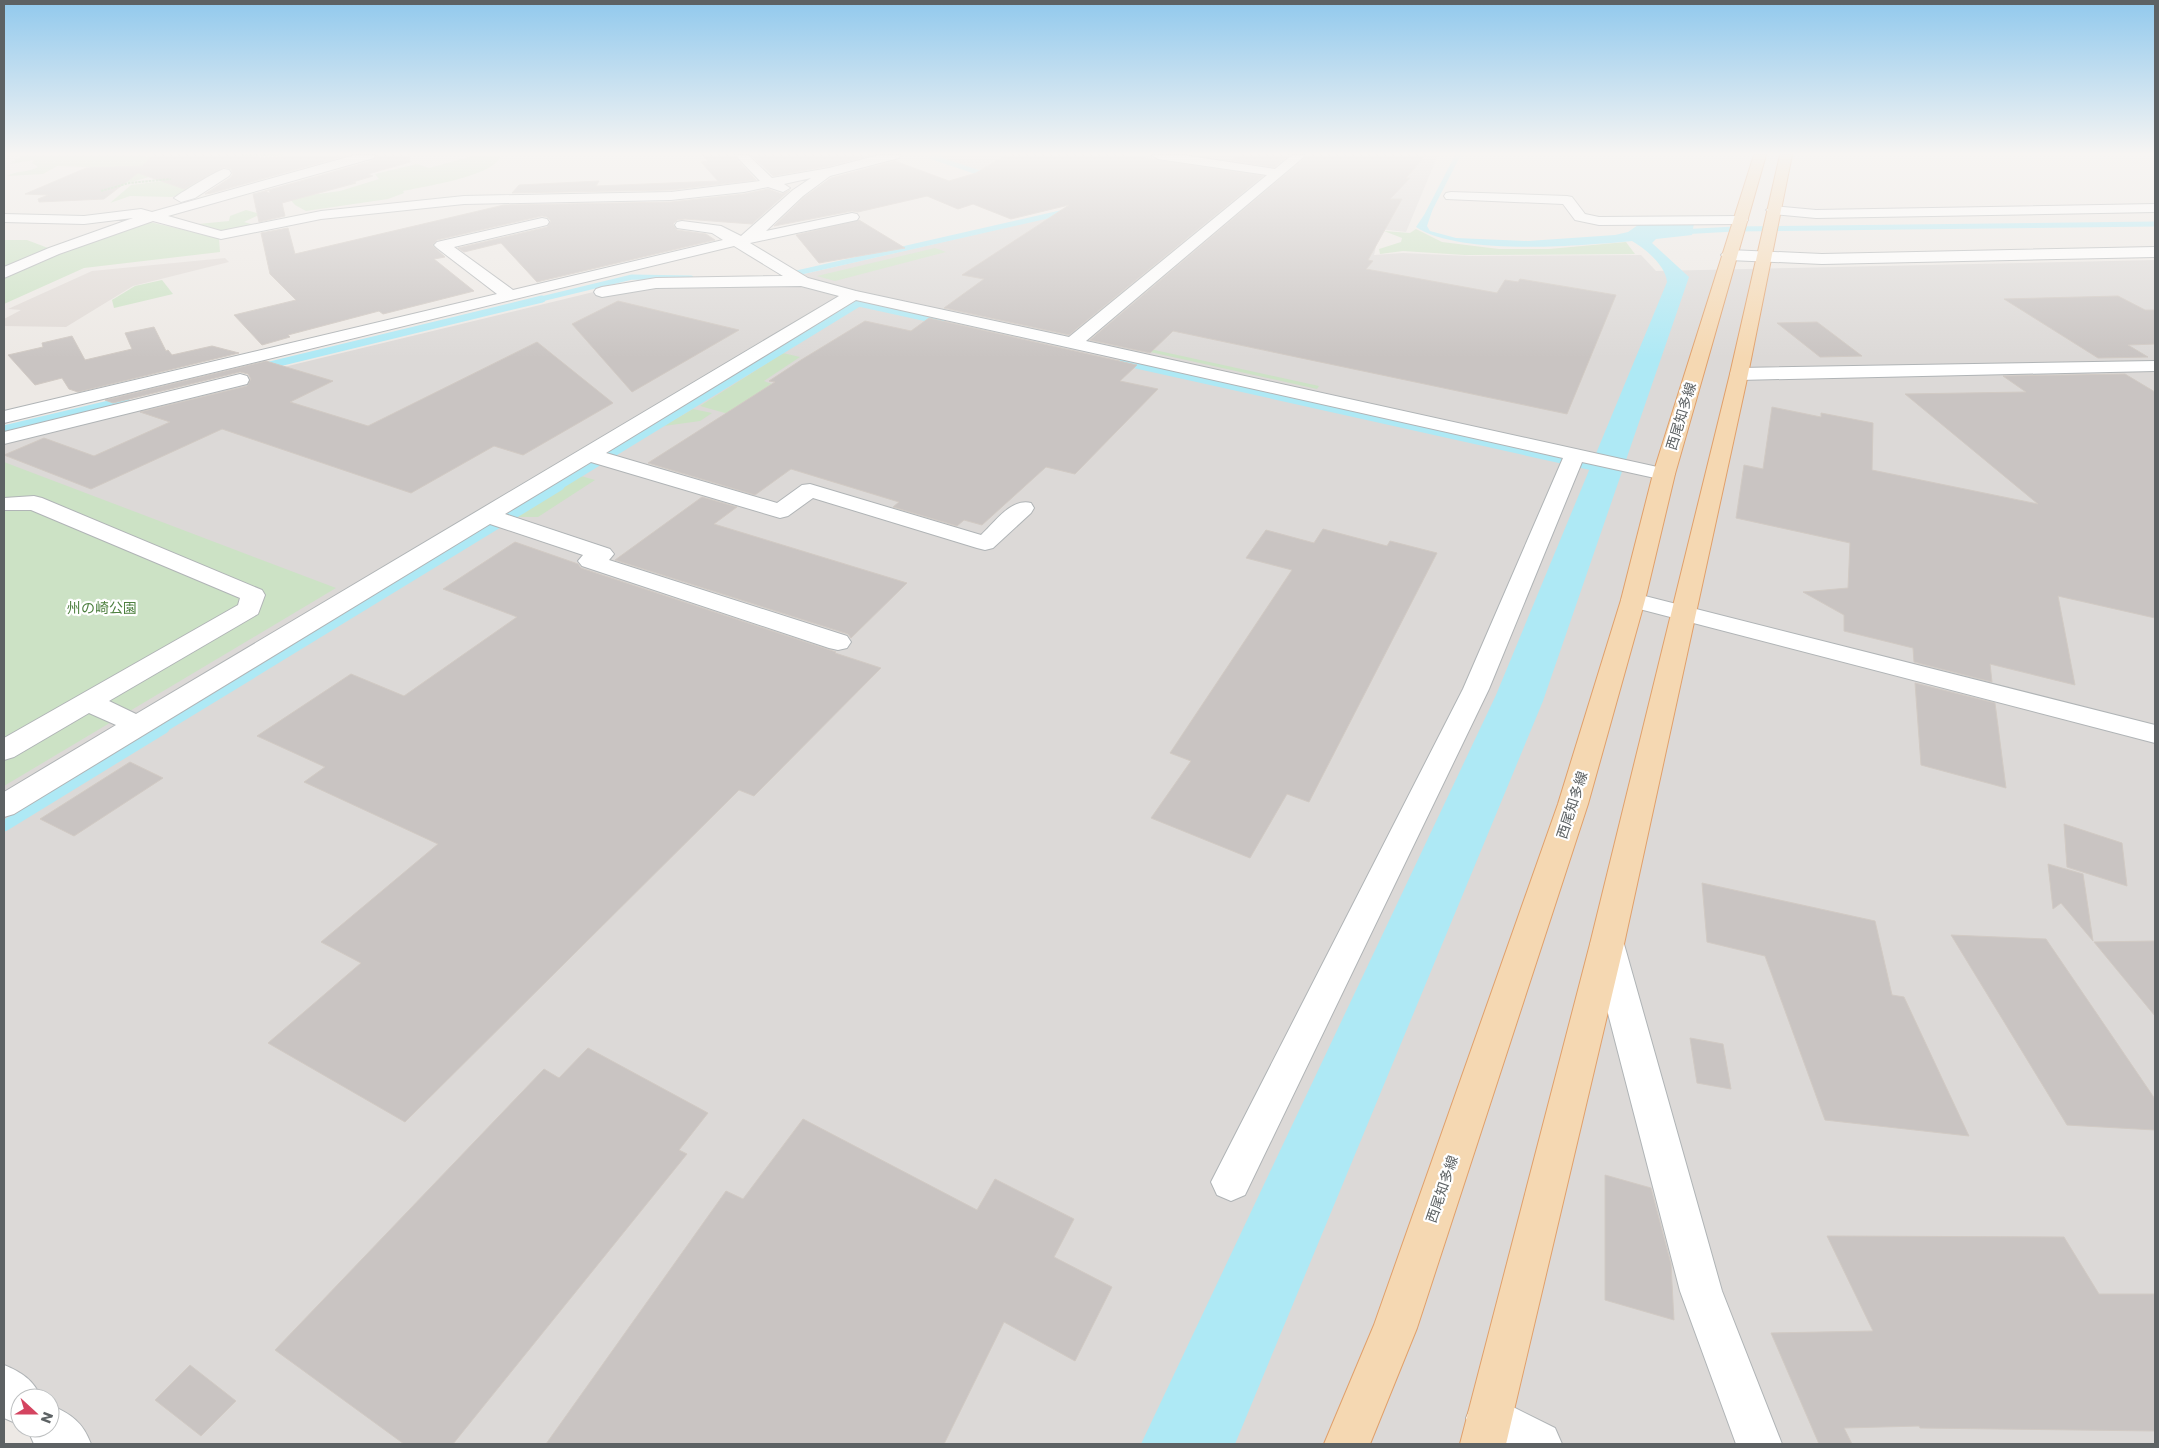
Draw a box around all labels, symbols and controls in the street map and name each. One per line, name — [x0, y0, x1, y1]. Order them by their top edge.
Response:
street label: 西尾知多線 — [1661, 380, 1701, 452]
park label: 州の崎公園 — [67, 598, 137, 618]
street label: 西尾知多線 — [1552, 769, 1592, 841]
street label: 西尾知多線 — [1421, 1153, 1463, 1225]
north arrow — [10, 1388, 60, 1438]
text: N — [36, 1409, 58, 1426]

